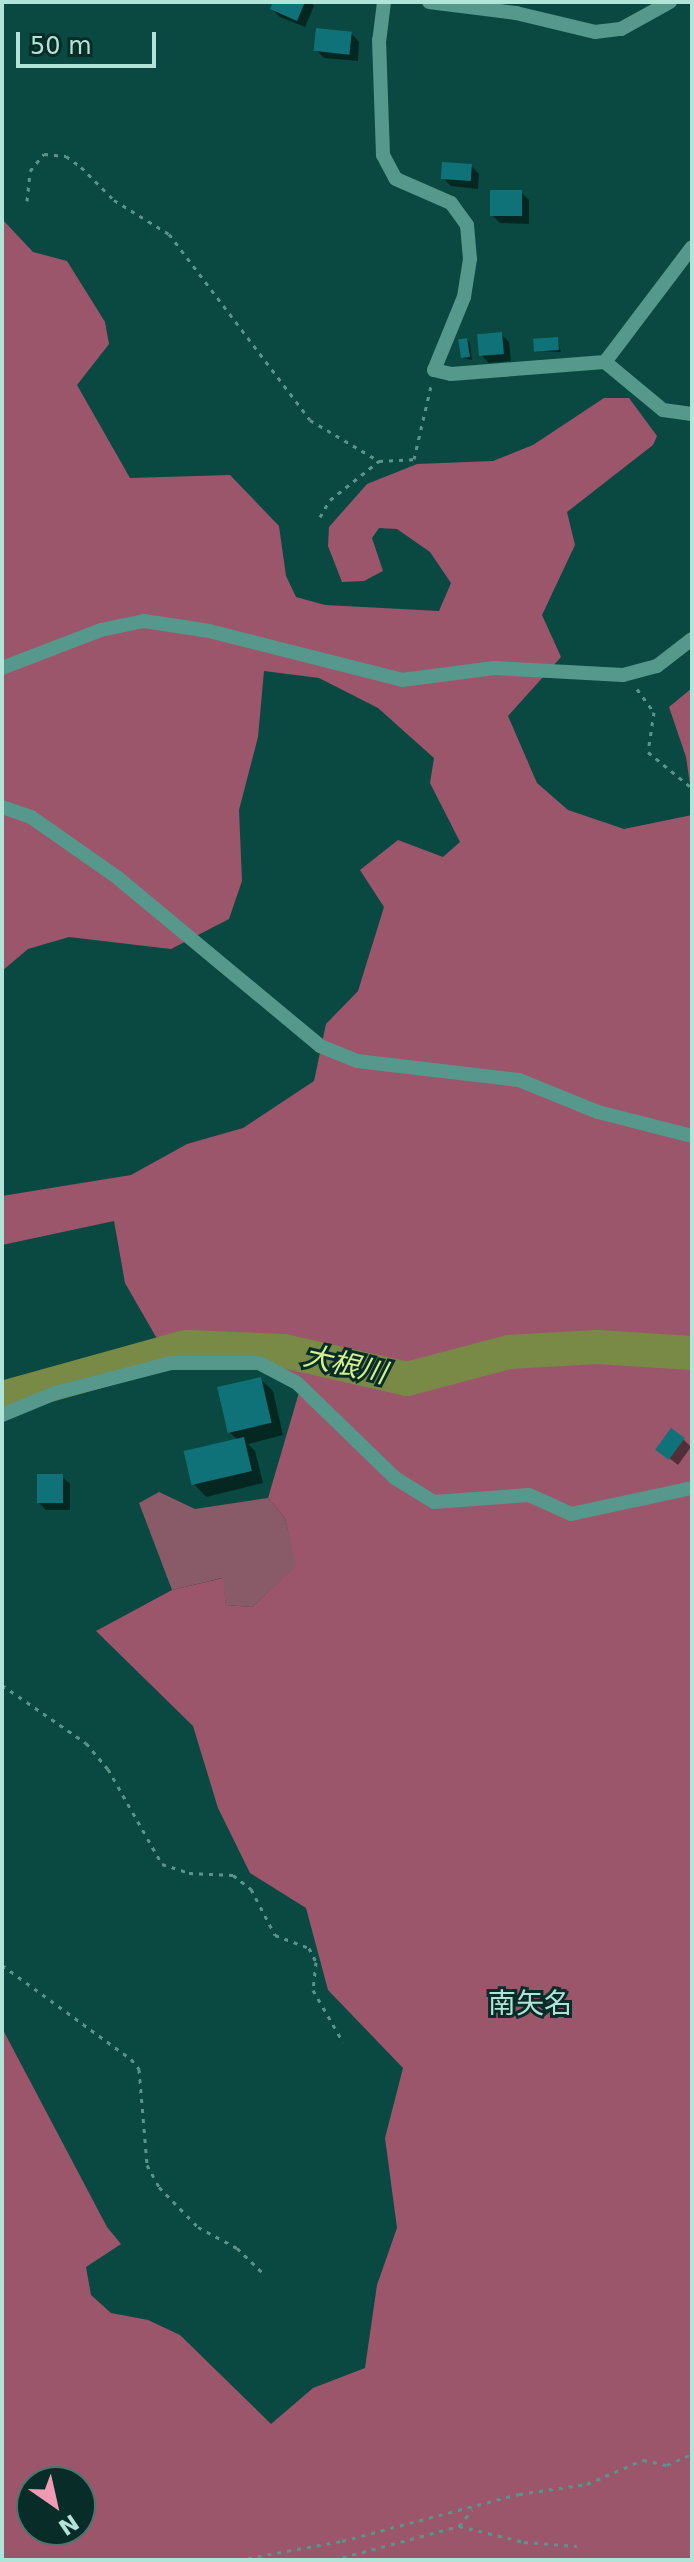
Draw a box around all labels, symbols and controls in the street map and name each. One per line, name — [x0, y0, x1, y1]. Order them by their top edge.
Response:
scale bar — [20, 16, 160, 66]
text: 50 m — [30, 32, 92, 60]
water label: 大根川 — [300, 1339, 390, 1391]
district label: 南矢名 — [488, 1987, 572, 2021]
north arrow — [16, 2466, 96, 2546]
text: N — [54, 2509, 83, 2540]

